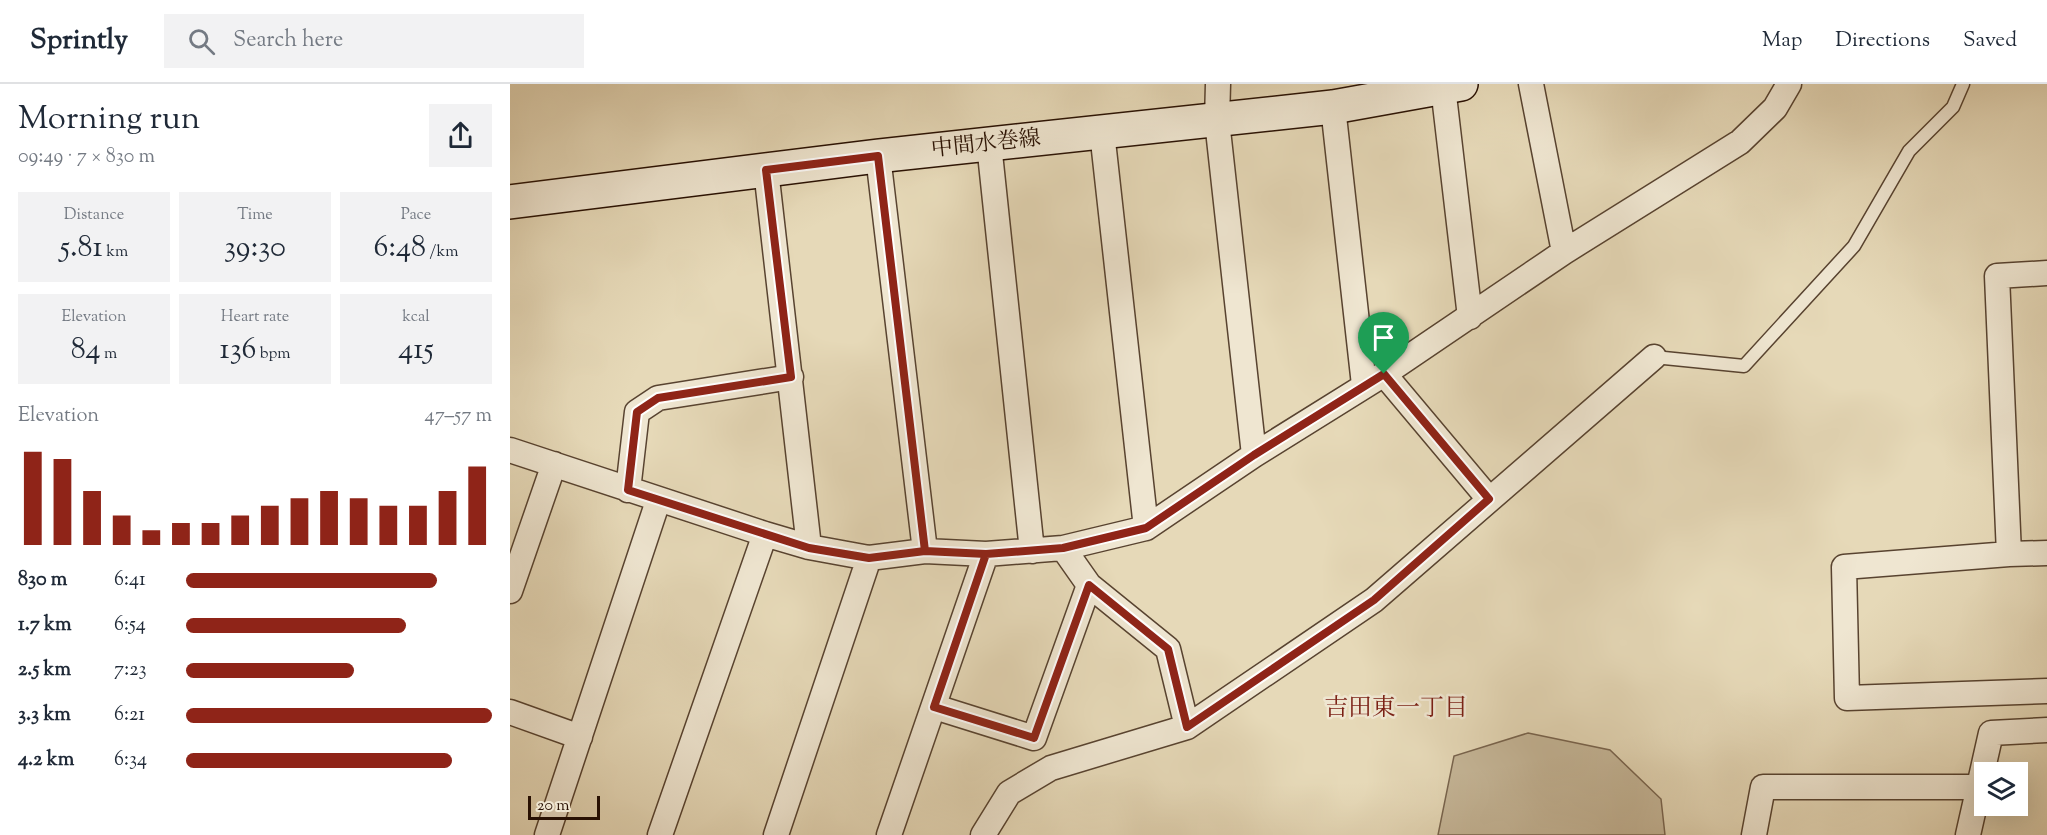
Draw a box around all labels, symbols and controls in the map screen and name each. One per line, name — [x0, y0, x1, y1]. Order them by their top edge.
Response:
search box — [164, 14, 584, 68]
text: Sprintly — [30, 21, 128, 61]
icon: search — [185, 25, 218, 58]
text: Search here — [233, 25, 343, 57]
text: Map — [1762, 26, 1802, 56]
text: Directions — [1835, 26, 1930, 56]
text: Saved — [1963, 26, 2017, 56]
text: Morning run — [18, 96, 200, 144]
button: share — [429, 104, 492, 167]
street label: 中間水巻線 — [930, 123, 1042, 167]
text: 09:49 · 7 × 830 m — [18, 143, 155, 172]
text: Distance — [64, 204, 124, 227]
text: Time — [237, 204, 273, 227]
text: Pace — [401, 204, 431, 227]
text: 5.81 — [60, 227, 103, 270]
text: 39:30 — [224, 227, 286, 270]
text: 6:48 — [374, 227, 426, 270]
text: km — [103, 241, 128, 264]
text: /km — [426, 241, 458, 264]
text: Elevation — [62, 306, 126, 329]
text: Heart rate — [221, 306, 289, 329]
text: kcal — [402, 306, 430, 329]
pin — [1358, 312, 1409, 374]
icon: arrive — [1367, 321, 1400, 354]
text: 84 — [71, 329, 101, 372]
text: 136 — [219, 329, 256, 372]
text: 415 — [398, 329, 434, 372]
text: m — [101, 343, 117, 366]
text: bpm — [256, 343, 291, 366]
text: Elevation — [18, 402, 99, 431]
text: 47–57 m — [425, 402, 492, 431]
text: 830 m — [18, 566, 67, 595]
text: 6:41 — [114, 566, 146, 595]
text: 1.7 km — [18, 611, 72, 640]
text: 6:54 — [114, 611, 146, 640]
text: 2.5 km — [18, 656, 71, 685]
text: 7:23 — [114, 656, 147, 685]
district label: 吉田東一丁目 — [1324, 692, 1468, 726]
text: 3.3 km — [18, 701, 71, 730]
text: 6:21 — [114, 701, 145, 730]
text: 4.2 km — [18, 746, 74, 775]
text: 6:34 — [114, 746, 147, 775]
map controls — [1974, 762, 2028, 816]
button: layers — [1974, 762, 2028, 816]
scale bar — [528, 793, 600, 820]
text: 20 m — [537, 795, 570, 818]

